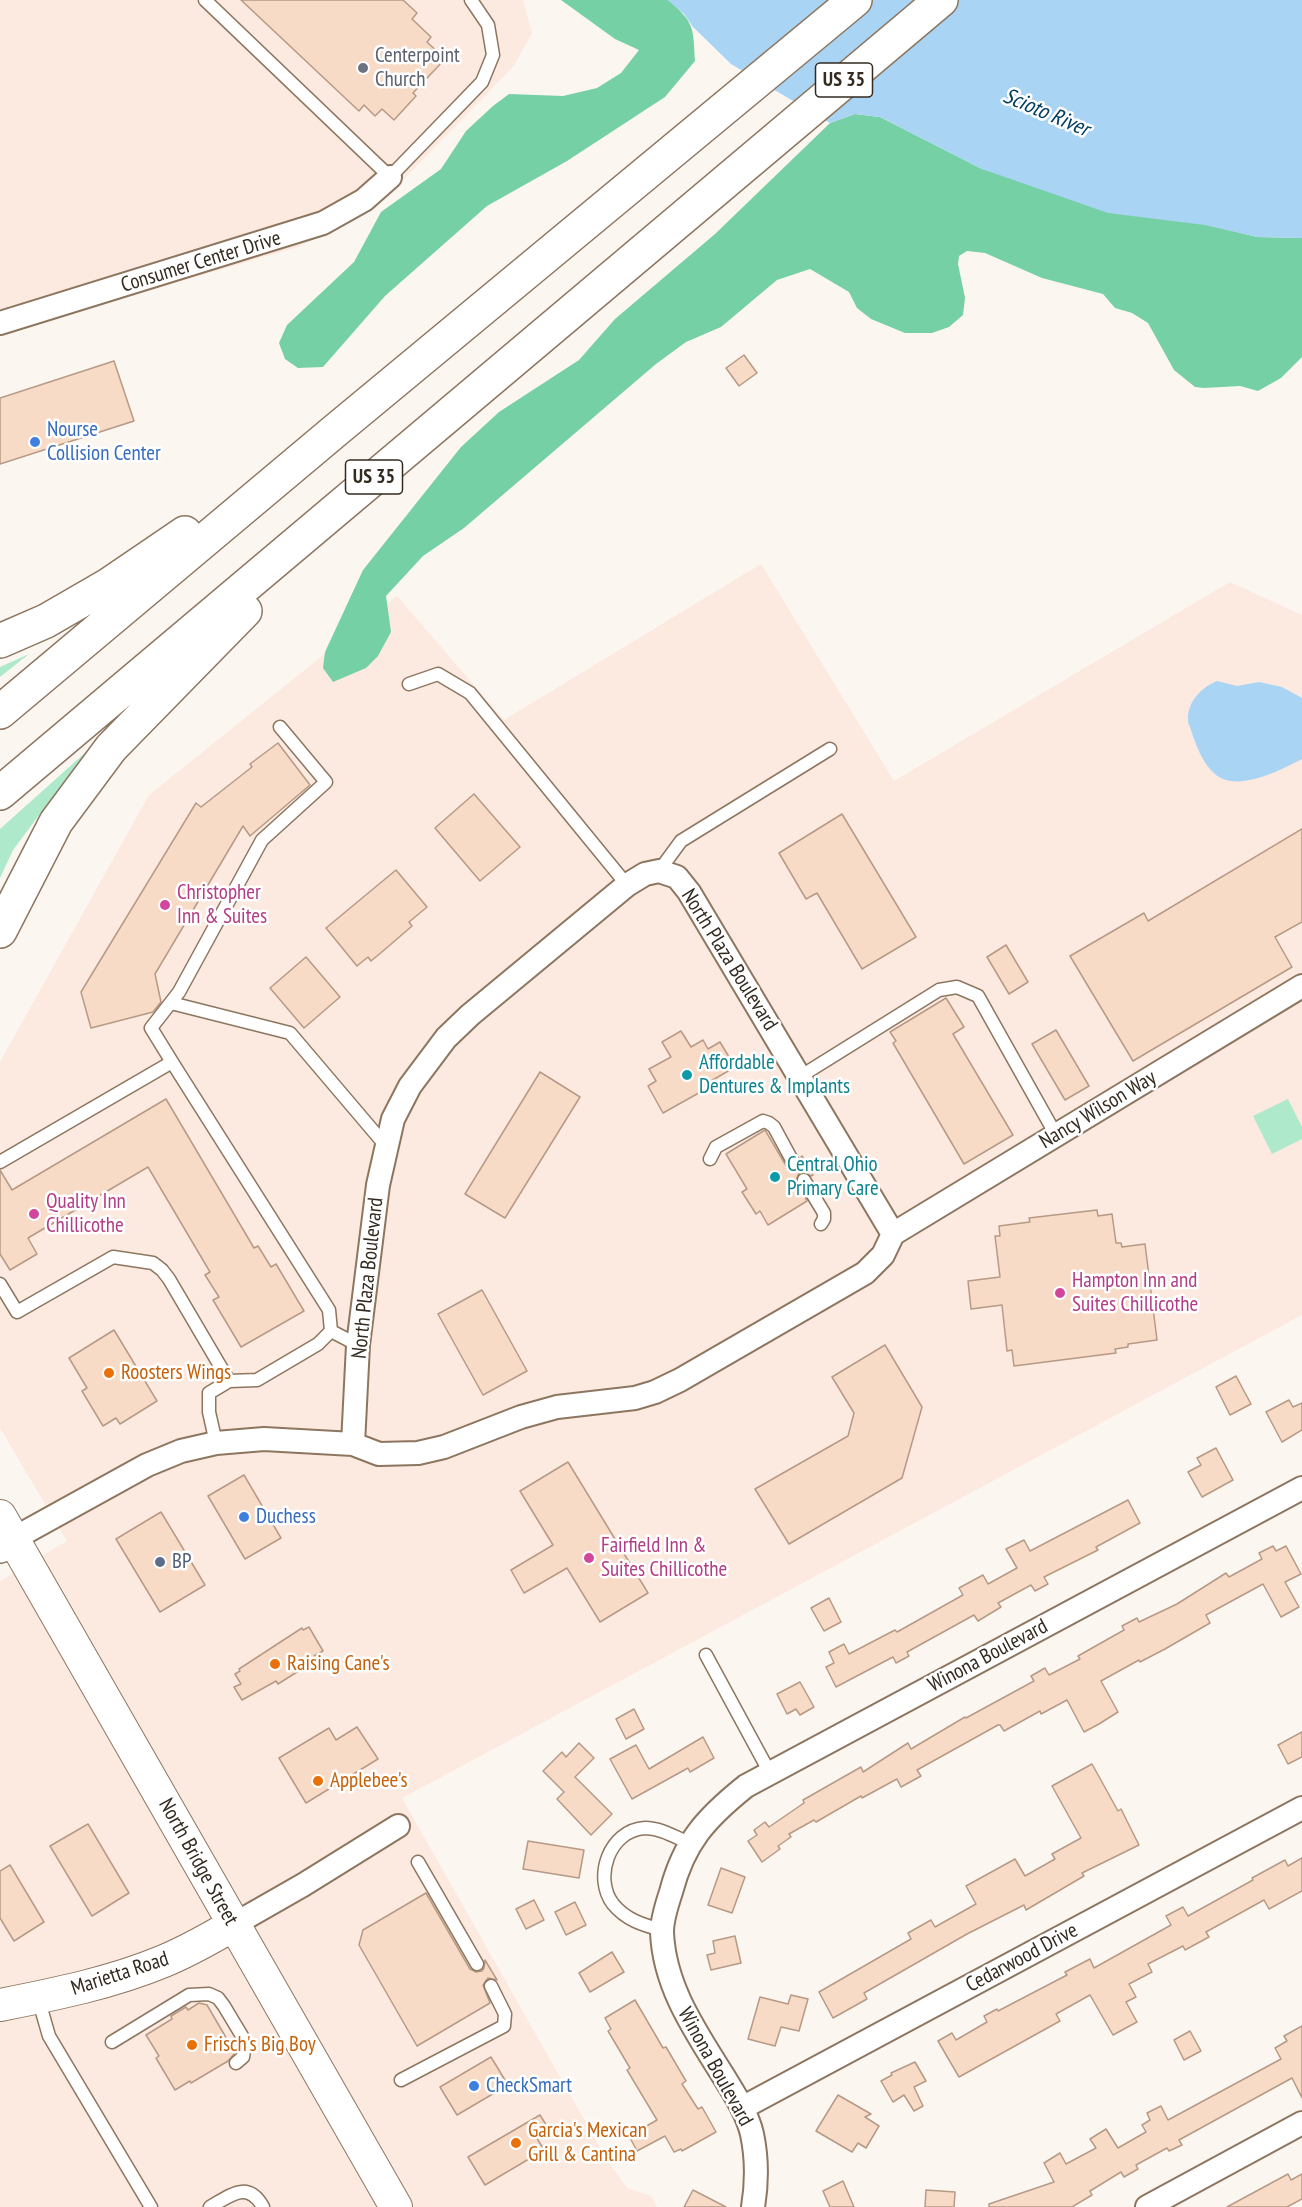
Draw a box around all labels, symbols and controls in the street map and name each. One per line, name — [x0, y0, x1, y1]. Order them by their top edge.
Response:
place label: Centerpoint Church — [375, 43, 460, 93]
marker: Centerpoint Church — [356, 61, 370, 75]
road number: US 35 — [816, 63, 872, 97]
water label: Scioto River — [999, 83, 1093, 143]
street label: Consumer Center Drive — [118, 226, 284, 298]
place label: Nourse Collision Center — [47, 417, 161, 467]
marker: Nourse Collision Center — [28, 435, 42, 449]
road number: US 35 — [346, 460, 403, 494]
place label: Christopher Inn & Suites — [177, 880, 267, 930]
street label: North Plaza Boulevard — [675, 885, 783, 1035]
marker: Christopher Inn & Suites — [158, 898, 172, 912]
place label: Affordable Dentures & Implants — [699, 1050, 850, 1100]
street label: Nancy Wilson Way — [1035, 1065, 1161, 1155]
marker: Affordable Dentures & Implants — [680, 1068, 694, 1082]
place label: Central Ohio Primary Care — [787, 1152, 879, 1202]
marker: Central Ohio Primary Care — [768, 1170, 782, 1184]
place label: Quality Inn Chillicothe — [46, 1189, 126, 1239]
street label: North Plaza Boulevard — [347, 1196, 389, 1360]
marker: Quality Inn Chillicothe — [27, 1207, 41, 1221]
place label: Hampton Inn and Suites Chillicothe — [1072, 1268, 1198, 1318]
marker: Hampton Inn and Suites Chillicothe — [1053, 1286, 1067, 1300]
place label: Roosters Wings — [121, 1360, 231, 1386]
marker: Roosters Wings — [102, 1366, 116, 1380]
place label: Duchess — [256, 1504, 316, 1530]
marker: Duchess — [237, 1510, 251, 1524]
place label: Fairfield Inn & Suites Chillicothe — [601, 1533, 727, 1583]
place label: BP — [172, 1549, 191, 1575]
marker: Fairfield Inn & Suites Chillicothe — [582, 1551, 596, 1565]
marker: BP — [153, 1555, 167, 1569]
street label: Winona Boulevard — [924, 1614, 1052, 1698]
place label: Raising Cane's — [287, 1651, 390, 1677]
marker: Raising Cane's — [268, 1657, 282, 1671]
place label: Applebee's — [330, 1768, 408, 1794]
marker: Applebee's — [311, 1774, 325, 1788]
street label: North Bridge Street — [153, 1794, 243, 1930]
street label: Cedarwood Drive — [962, 1918, 1082, 1998]
street label: Marietta Road — [68, 1946, 172, 2002]
street label: Winona Boulevard — [672, 2003, 758, 2131]
place label: Frisch's Big Boy — [204, 2032, 316, 2058]
marker: Frisch's Big Boy — [185, 2038, 199, 2052]
place label: CheckSmart — [486, 2073, 572, 2099]
marker: CheckSmart — [467, 2079, 481, 2093]
place label: Garcia's Mexican Grill & Cantina — [528, 2118, 647, 2168]
marker: Garcia's Mexican Grill & Cantina — [509, 2136, 523, 2150]

